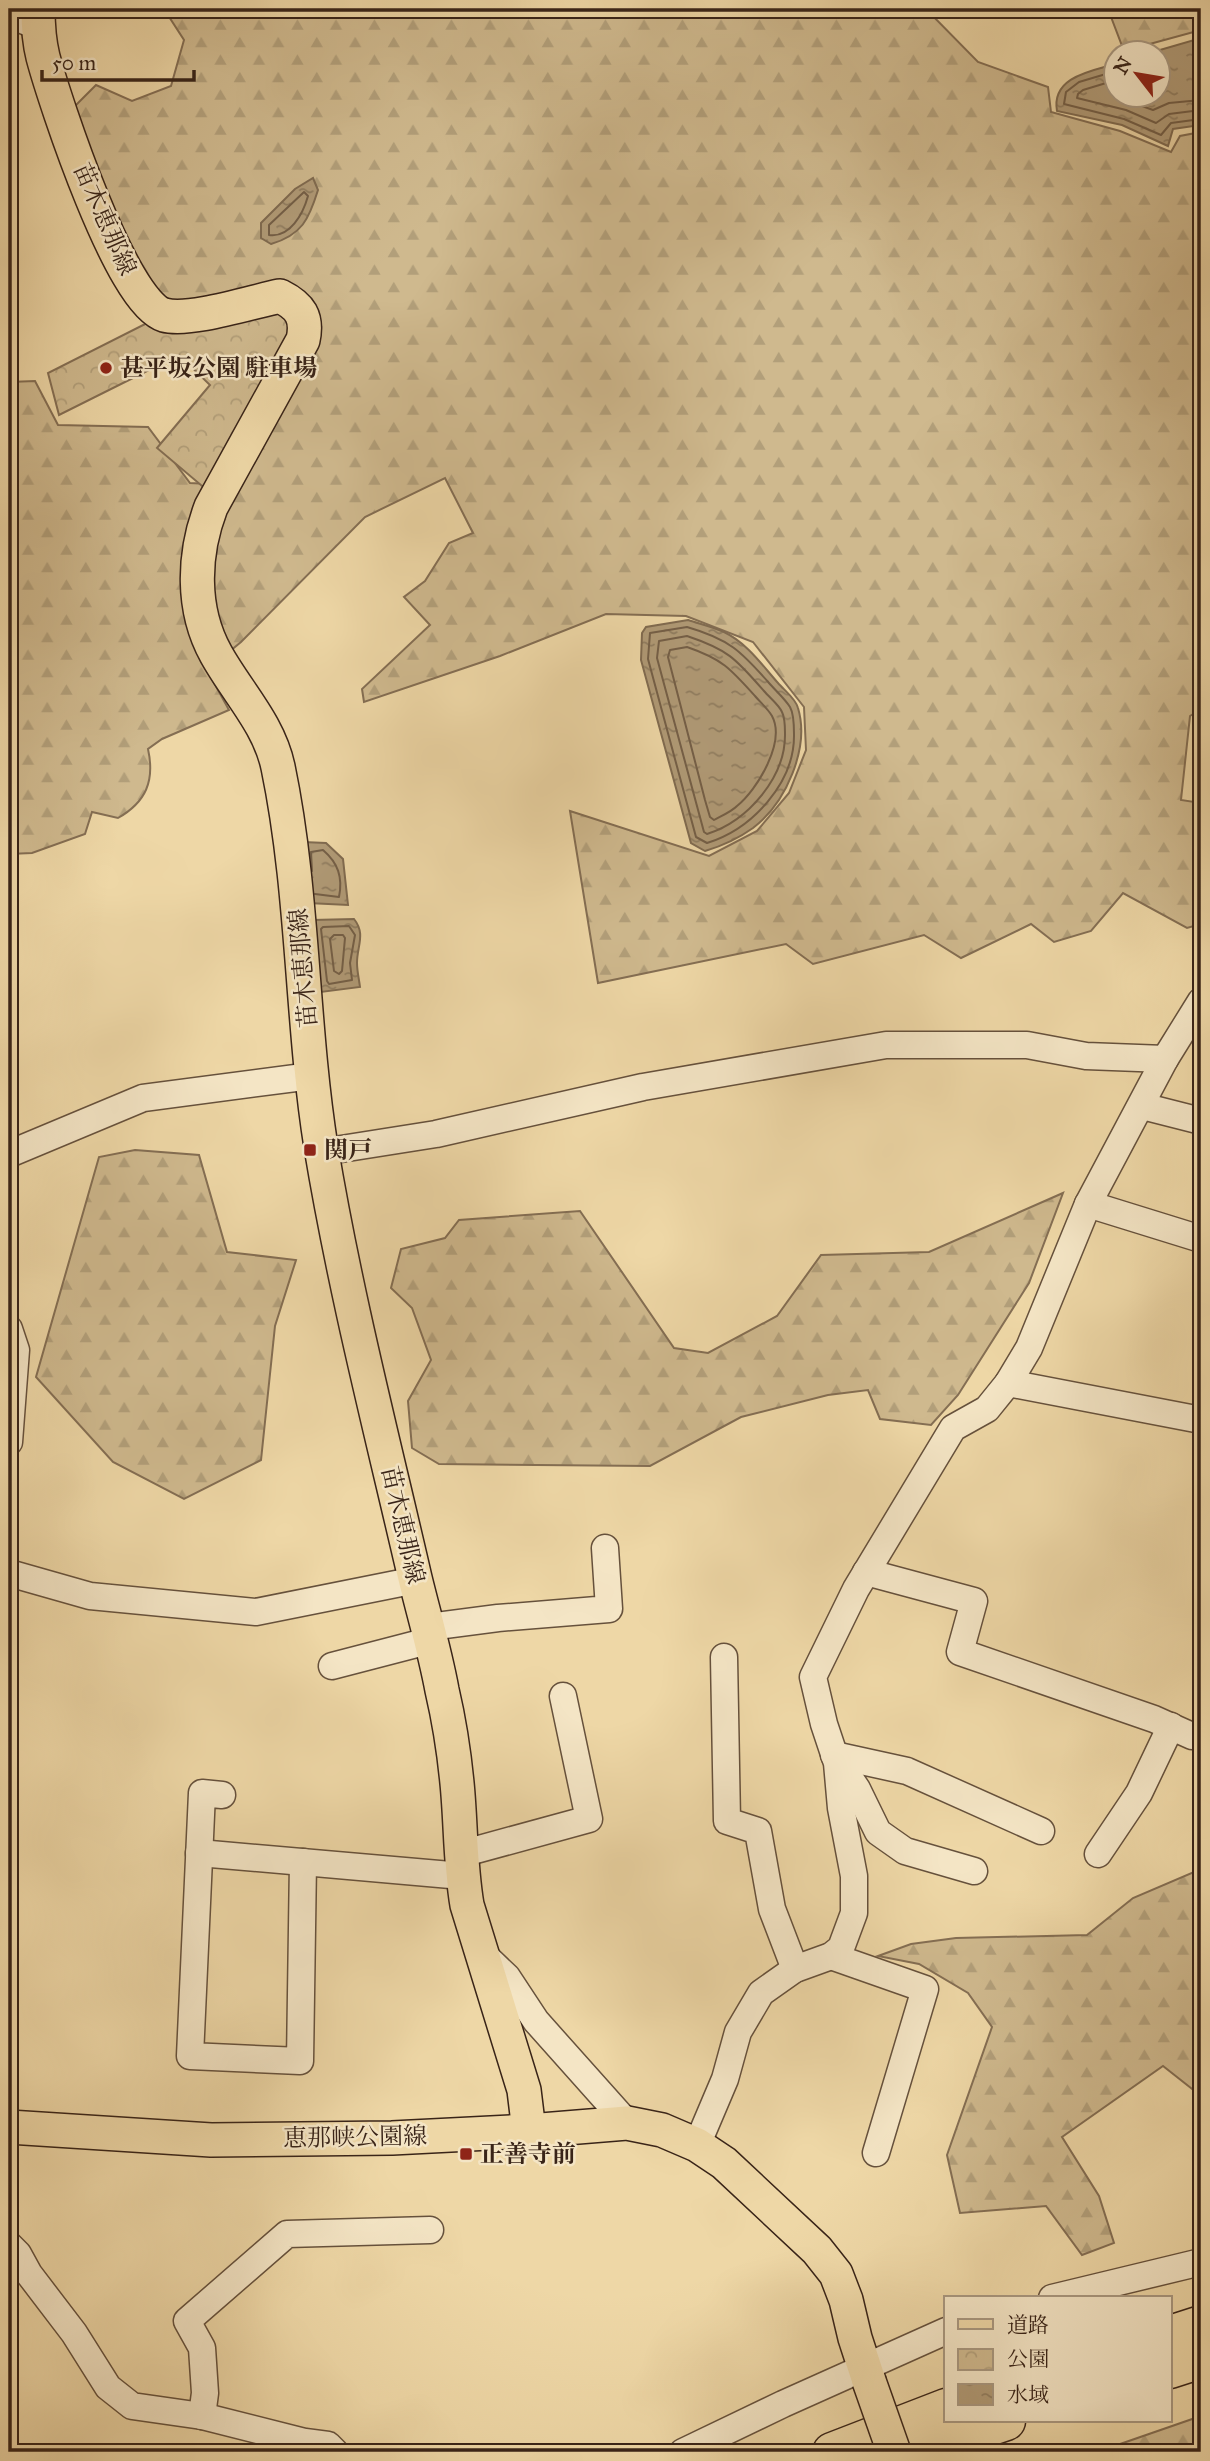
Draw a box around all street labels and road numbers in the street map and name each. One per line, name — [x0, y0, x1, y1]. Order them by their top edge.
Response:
street label: 苗木恵那線 — [67, 158, 143, 280]
street label: 苗木恵那線 — [283, 907, 323, 1029]
street label: 苗木恵那線 — [375, 1463, 431, 1587]
street label: 恵那峡公園線 — [283, 2121, 427, 2153]

